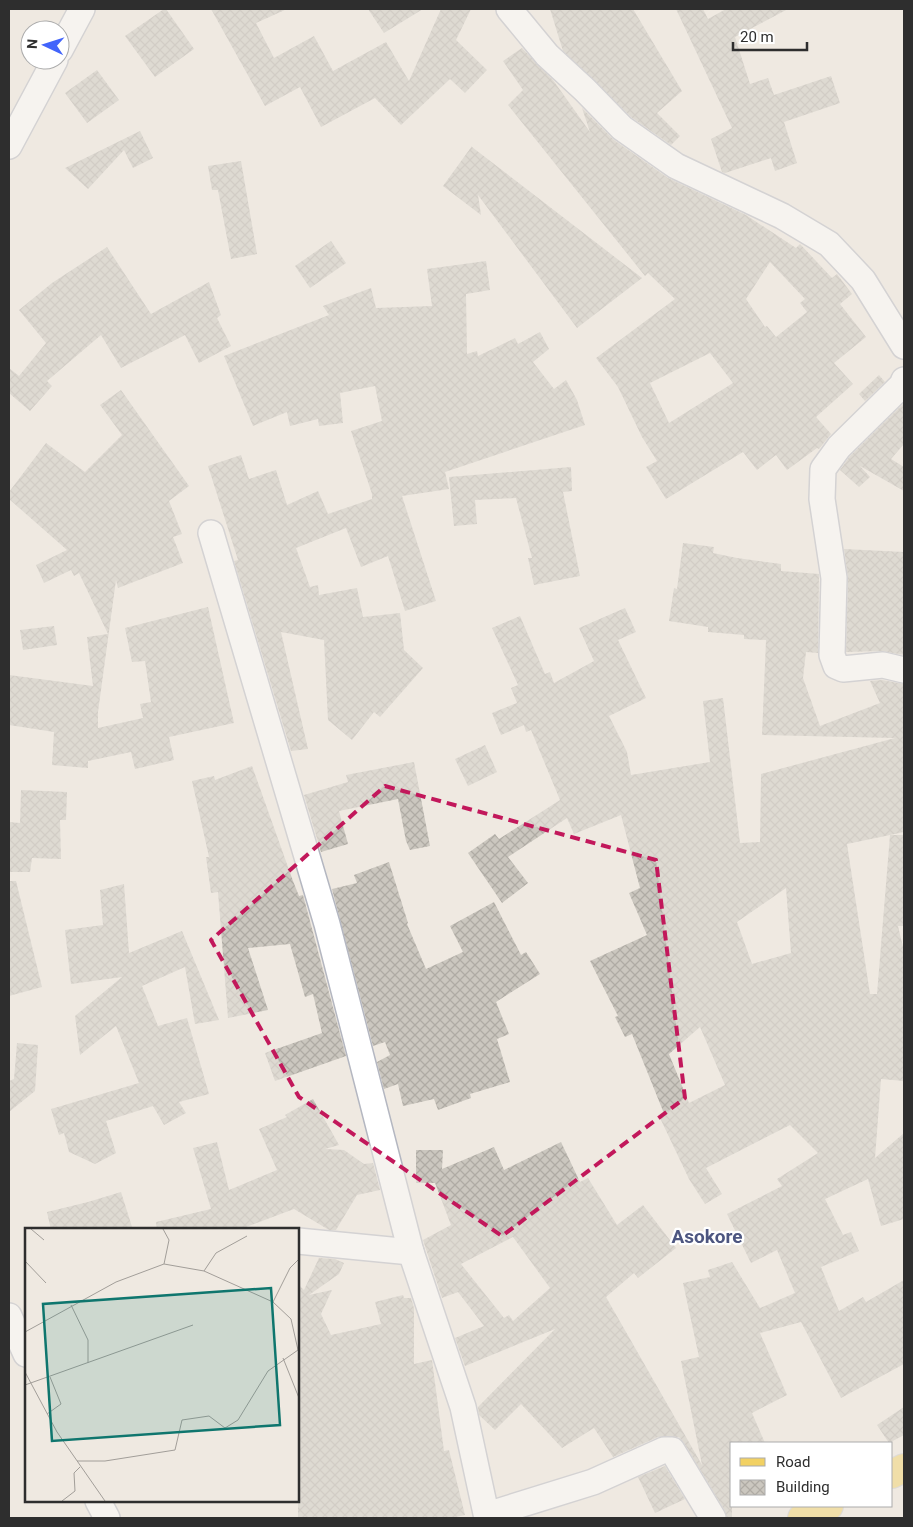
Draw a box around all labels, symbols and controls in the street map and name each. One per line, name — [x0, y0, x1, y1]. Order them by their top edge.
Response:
north arrow — [20, 20, 70, 70]
scale bar — [733, 20, 807, 52]
text: 20 m — [740, 28, 774, 46]
text: N — [24, 39, 40, 50]
district label: Asokore — [671, 1225, 743, 1248]
inset map — [25, 1228, 299, 1502]
legend — [730, 1442, 893, 1507]
text: Road — [776, 1453, 810, 1471]
text: Building — [776, 1478, 830, 1496]

